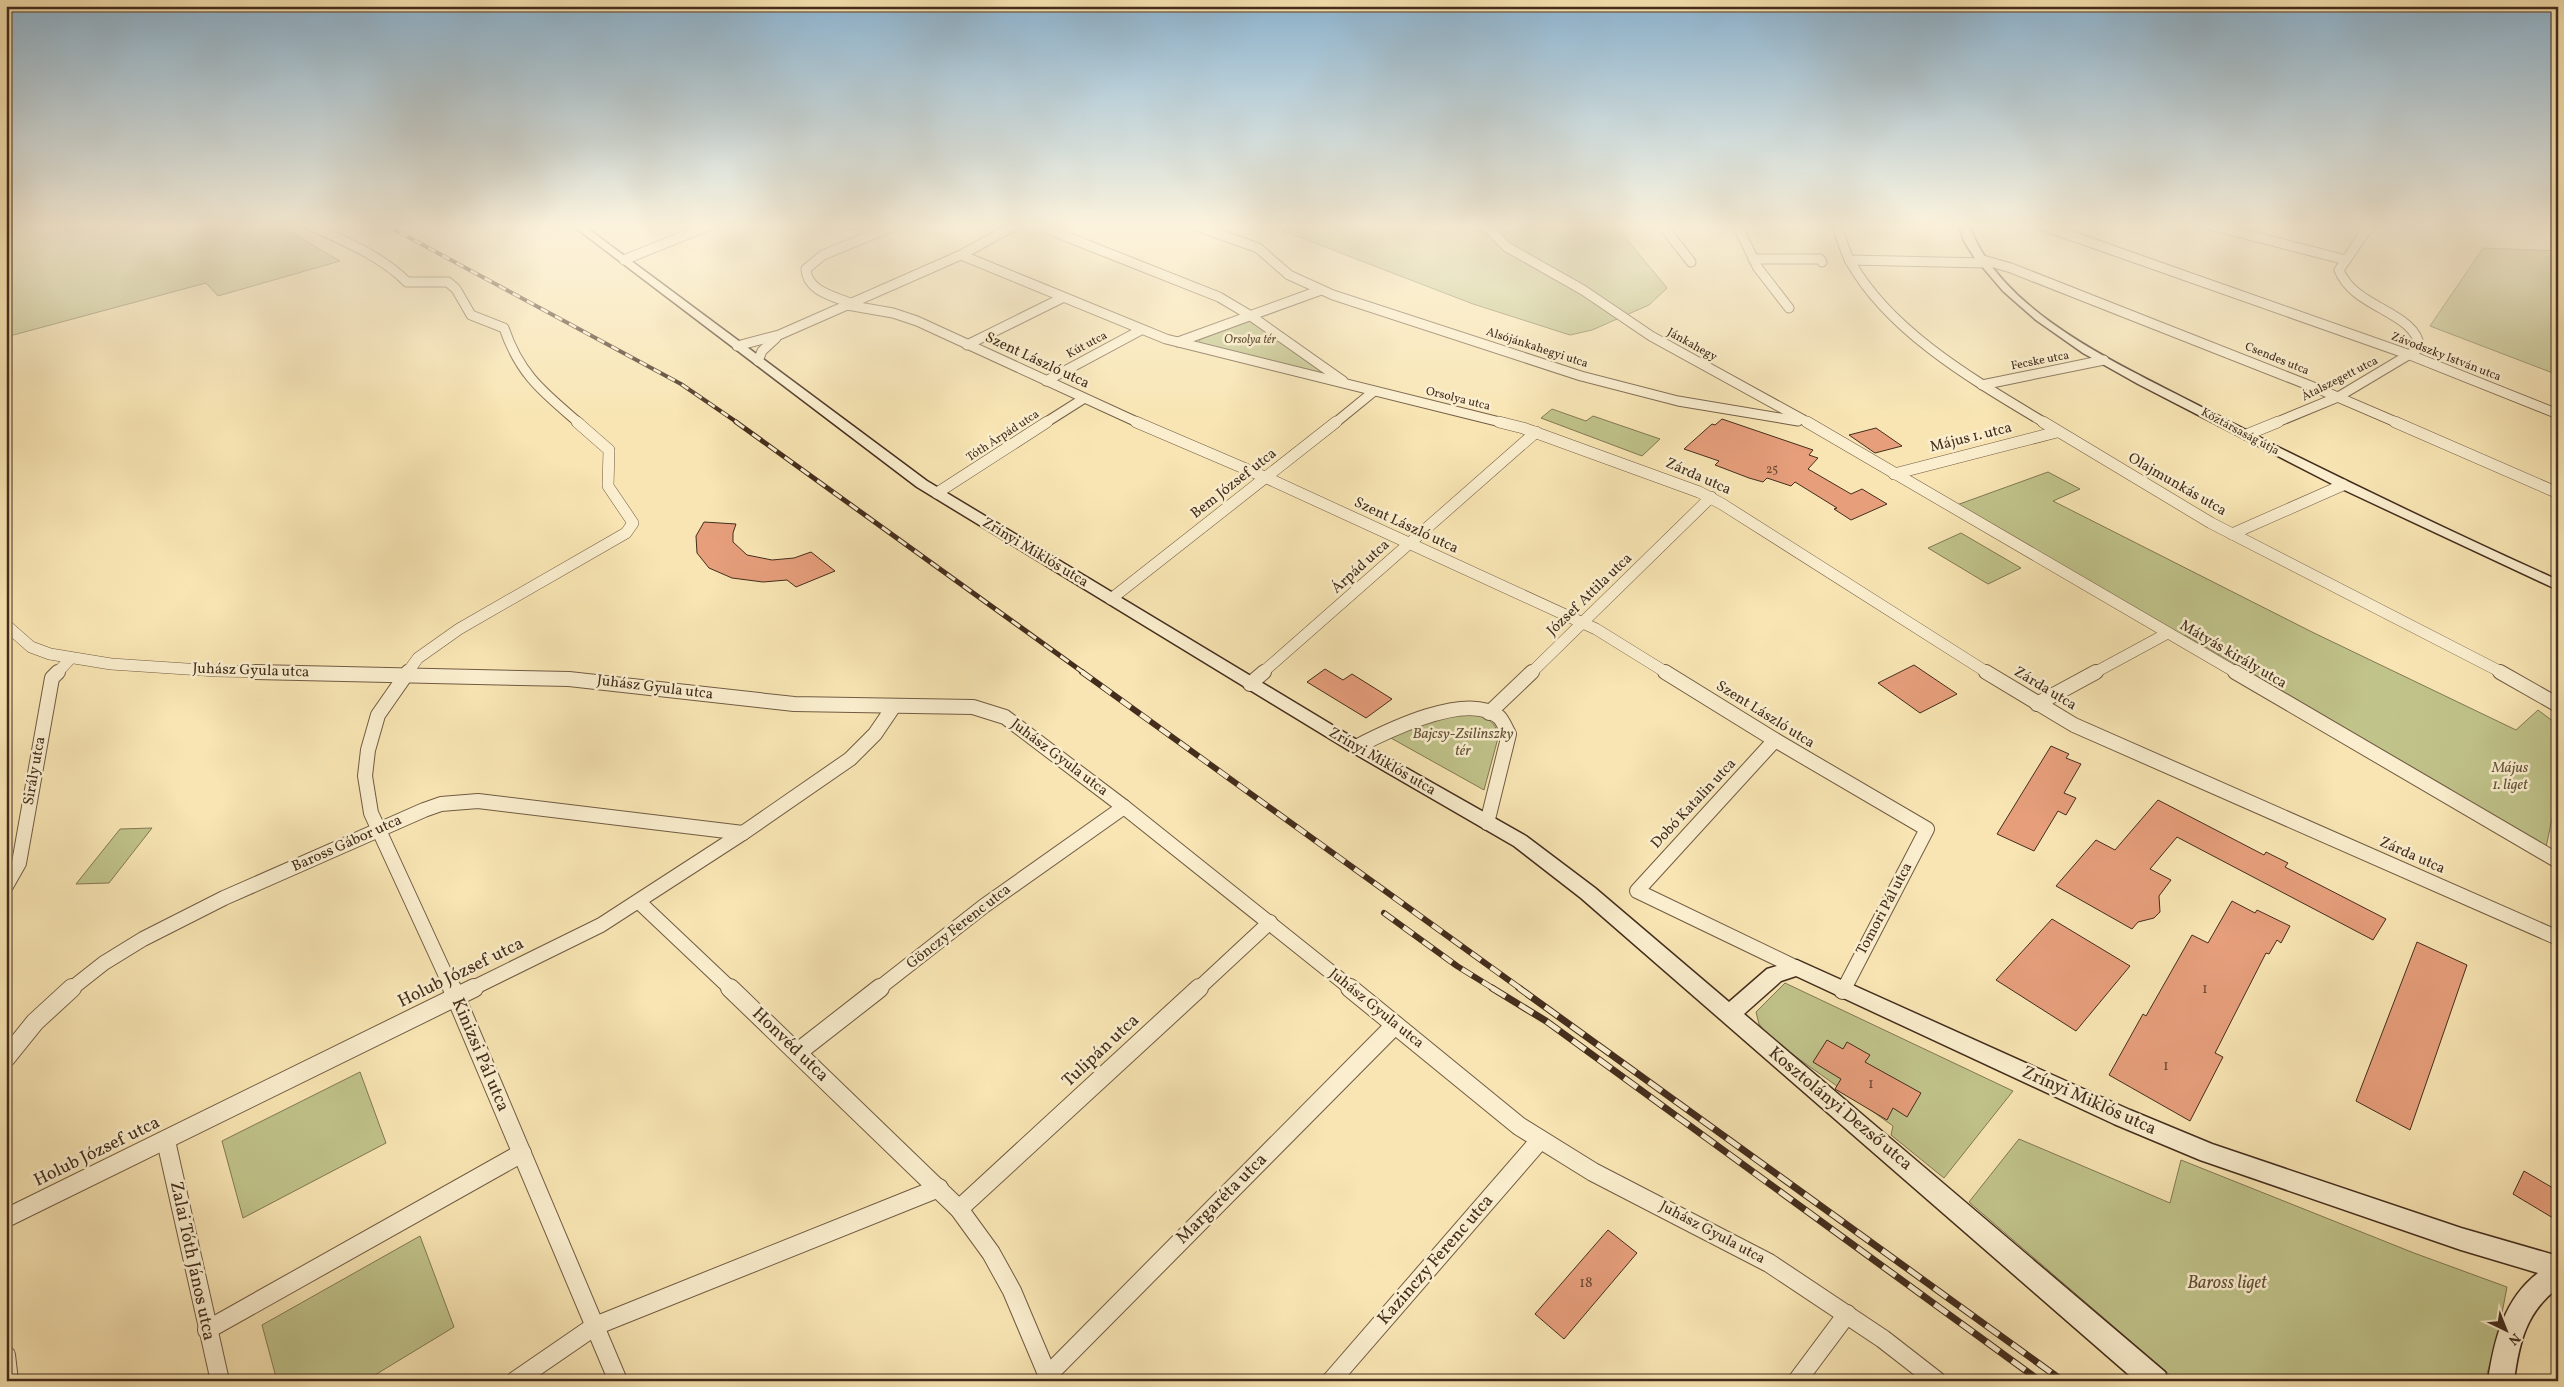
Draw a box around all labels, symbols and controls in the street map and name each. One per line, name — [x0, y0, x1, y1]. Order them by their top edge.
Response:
street label: Alsójánkahegyi utca — [1484, 324, 1590, 372]
street label: Jánkahegy — [1664, 325, 1720, 366]
street label: Szent László utca — [981, 328, 1093, 394]
street label: Kút utca — [1064, 328, 1110, 362]
street label: Závodszky István utca — [2389, 329, 2503, 385]
park label: Orsolya tér — [1224, 332, 1276, 348]
street label: Csendes utca — [2242, 339, 2312, 379]
street label: Fecske utca — [2010, 348, 2070, 374]
street label: Átalszegett utca — [2299, 352, 2381, 405]
street label: Orsolya utca — [1424, 383, 1492, 415]
street label: Köztársaság útja — [2198, 405, 2282, 459]
street label: Tóth Árpád utca — [963, 406, 1043, 466]
street label: Május 1. utca — [1928, 418, 2014, 458]
street label: Bem József utca — [1187, 444, 1281, 524]
street label: Olajmunkás utca — [2124, 448, 2230, 522]
street label: Zárda utca — [1662, 453, 1734, 501]
house number: 25 — [1766, 462, 1778, 478]
street label: Szent László utca — [1350, 493, 1462, 559]
street label: Zrínyi Miklós utca — [978, 513, 1092, 593]
street label: Árpád utca — [1327, 535, 1395, 599]
street label: József Attila utca — [1543, 549, 1637, 641]
street label: Mátyás király utca — [2175, 616, 2291, 694]
street label: Juhász Gyula utca — [192, 658, 310, 684]
street label: Zárda utca — [2010, 662, 2080, 716]
street label: Juhász Gyula utca — [596, 670, 714, 706]
street label: Szent László utca — [1711, 676, 1819, 754]
street label: Juhász Gyula utca — [1006, 714, 1112, 802]
street label: Zrínyi Miklós utca — [1325, 723, 1439, 801]
park label: Bajcsy-Zsilinszky tér — [1412, 724, 1514, 762]
street label: Sirály utca — [19, 735, 51, 807]
street label: Dobó Katalin utca — [1646, 754, 1742, 854]
park label: Május 1. liget — [2491, 758, 2529, 796]
street label: Baross Gábor utca — [289, 810, 405, 878]
street label: Zárda utca — [2376, 832, 2448, 880]
street label: Tomori Pál utca — [1852, 859, 1918, 959]
street label: Gönczy Ferenc utca — [902, 880, 1016, 974]
street label: Holub József utca — [394, 932, 528, 1014]
street label: Juhász Gyula utca — [1324, 964, 1428, 1054]
house number: 1 — [2202, 979, 2208, 1000]
street label: Kinizsi Pál utca — [445, 994, 515, 1116]
street label: Honvéd utca — [746, 1002, 834, 1088]
street label: Tulipán utca — [1057, 1009, 1145, 1093]
street label: Kosztolányi Dezső utca — [1763, 1041, 1918, 1177]
house number: 1 — [2163, 1056, 2169, 1077]
street label: Zrínyi Miklós utca — [2018, 1060, 2160, 1142]
house number: 1 — [1868, 1074, 1874, 1095]
street label: Holub József utca — [30, 1111, 164, 1193]
street label: Margaréta utca — [1171, 1148, 1273, 1250]
street label: Zalai Tóth János utca — [163, 1179, 221, 1343]
street label: Kazinczy Ferenc utca — [1372, 1189, 1500, 1331]
street label: Juhász Gyula utca — [1655, 1196, 1769, 1270]
park label: Baross liget — [2187, 1271, 2268, 1296]
house number: 18 — [1579, 1273, 1593, 1294]
north arrow — [2482, 1304, 2532, 1354]
text: N — [2504, 1328, 2524, 1349]

